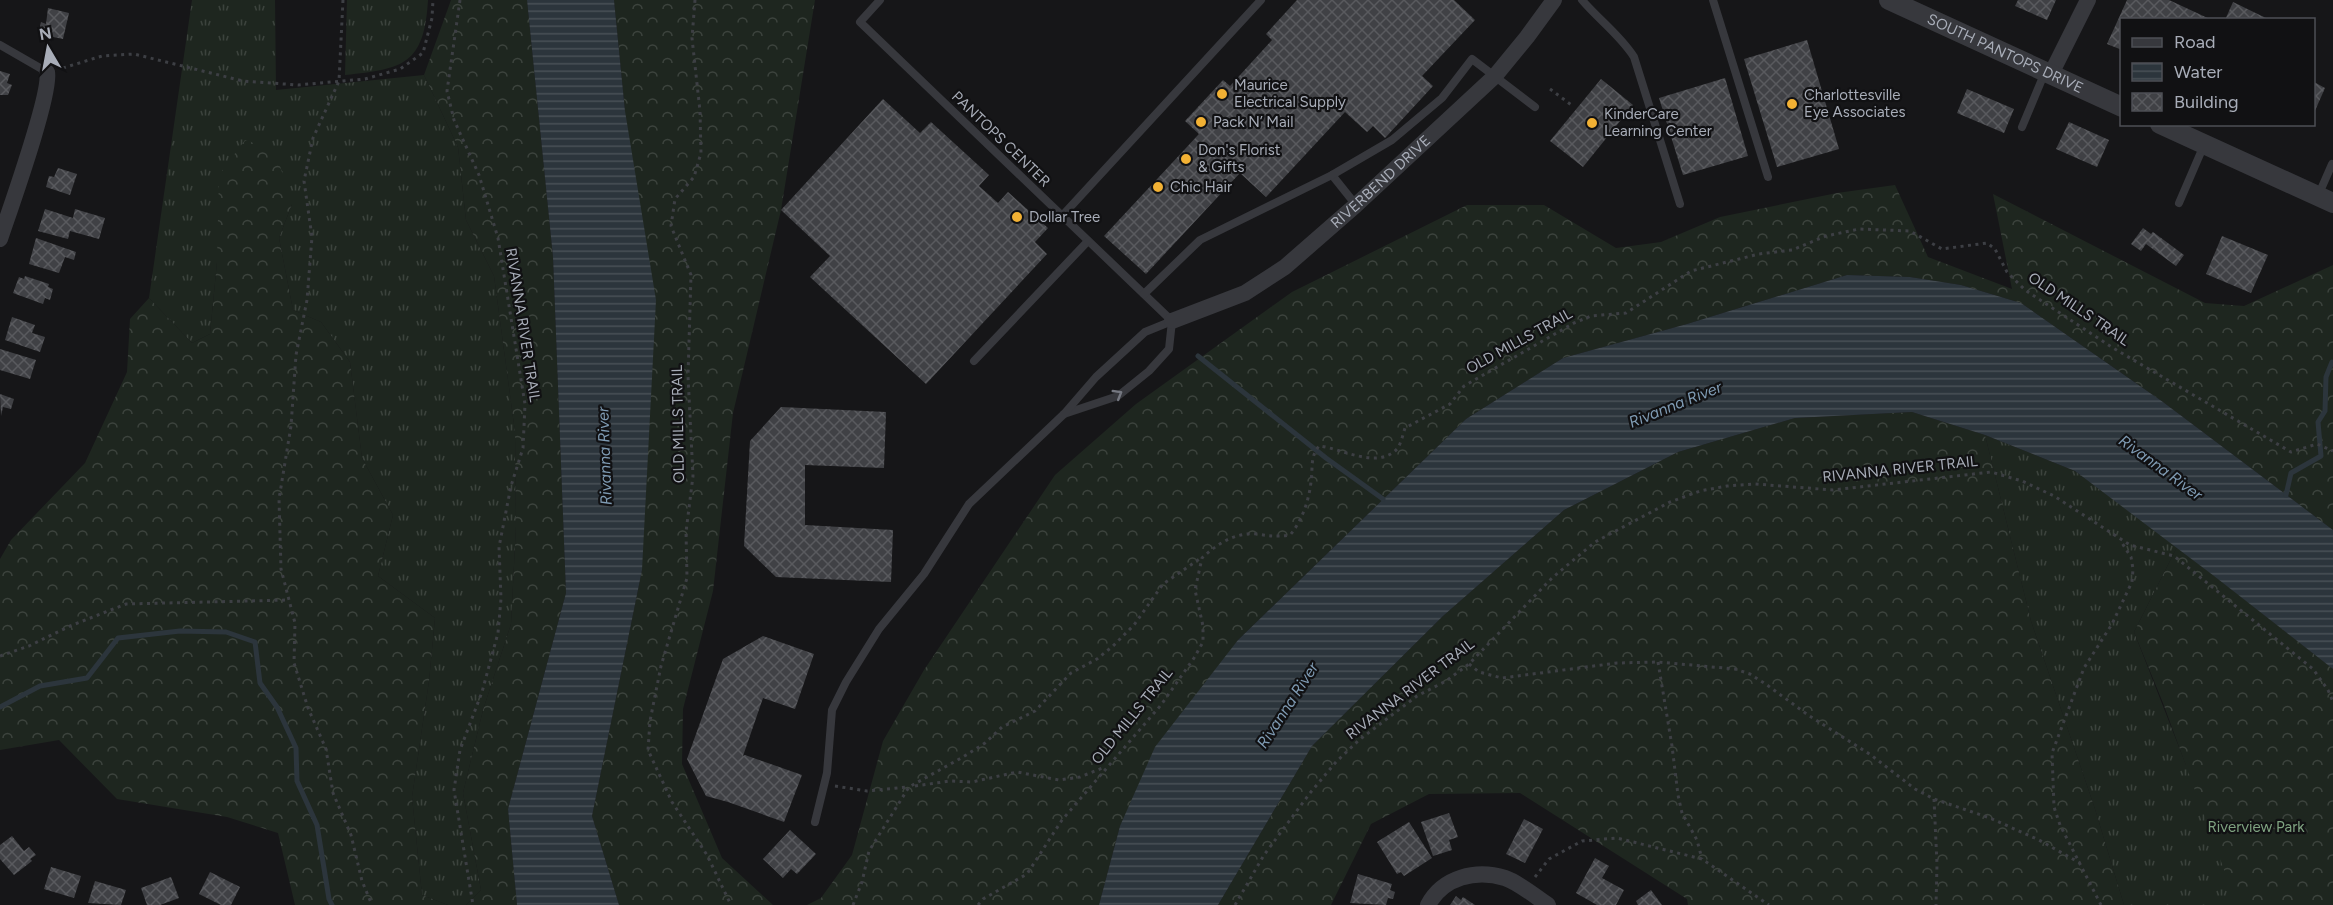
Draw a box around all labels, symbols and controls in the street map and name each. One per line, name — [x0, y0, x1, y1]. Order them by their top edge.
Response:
street label: SOUTH PANTOPS DRIVE — [1924, 10, 2086, 97]
north arrow — [18, 18, 78, 78]
legend — [2120, 18, 2315, 126]
text: N — [38, 23, 53, 44]
text: Road — [2174, 31, 2215, 53]
text: Water — [2174, 61, 2222, 83]
place label: Maurice Electrical Supply — [1234, 76, 1346, 111]
place label: Charlottesville Eye Associates — [1804, 86, 1905, 121]
street label: PANTOPS CENTER — [948, 87, 1054, 191]
marker: Maurice Electrical Supply — [1215, 87, 1229, 101]
text: Building — [2174, 91, 2239, 113]
marker: Charlottesville Eye Associates — [1785, 97, 1799, 111]
place label: KinderCare Learning Center — [1604, 105, 1712, 140]
place label: Pack N’ Mail — [1213, 113, 1293, 131]
marker: Pack N’ Mail — [1194, 115, 1208, 129]
marker: KinderCare Learning Center — [1585, 116, 1599, 130]
street label: RIVERBEND DRIVE — [1327, 132, 1434, 232]
place label: Don's Florist & Gifts — [1198, 141, 1281, 176]
marker: Don's Florist & Gifts — [1179, 152, 1193, 166]
place label: Chic Hair — [1170, 178, 1232, 196]
marker: Chic Hair — [1151, 180, 1165, 194]
place label: Dollar Tree — [1029, 208, 1100, 226]
marker: Dollar Tree — [1010, 210, 1024, 224]
street label: RIVANNA RIVER TRAIL — [502, 247, 544, 404]
street label: OLD MILLS TRAIL — [2025, 268, 2133, 350]
street label: OLD MILLS TRAIL — [1463, 304, 1575, 378]
street label: OLD MILLS TRAIL — [668, 364, 688, 483]
water label: Rivanna River — [1626, 377, 1725, 432]
one-way arrow — [1112, 390, 1122, 402]
water label: Rivanna River — [593, 406, 616, 506]
water label: Rivanna River — [2115, 431, 2207, 504]
street label: RIVANNA RIVER TRAIL — [1821, 452, 1979, 486]
street label: RIVANNA RIVER TRAIL — [1342, 635, 1478, 743]
water label: Rivanna River — [1253, 658, 1323, 752]
street label: OLD MILLS TRAIL — [1088, 664, 1176, 768]
park label: Riverview Park — [2207, 818, 2305, 836]

